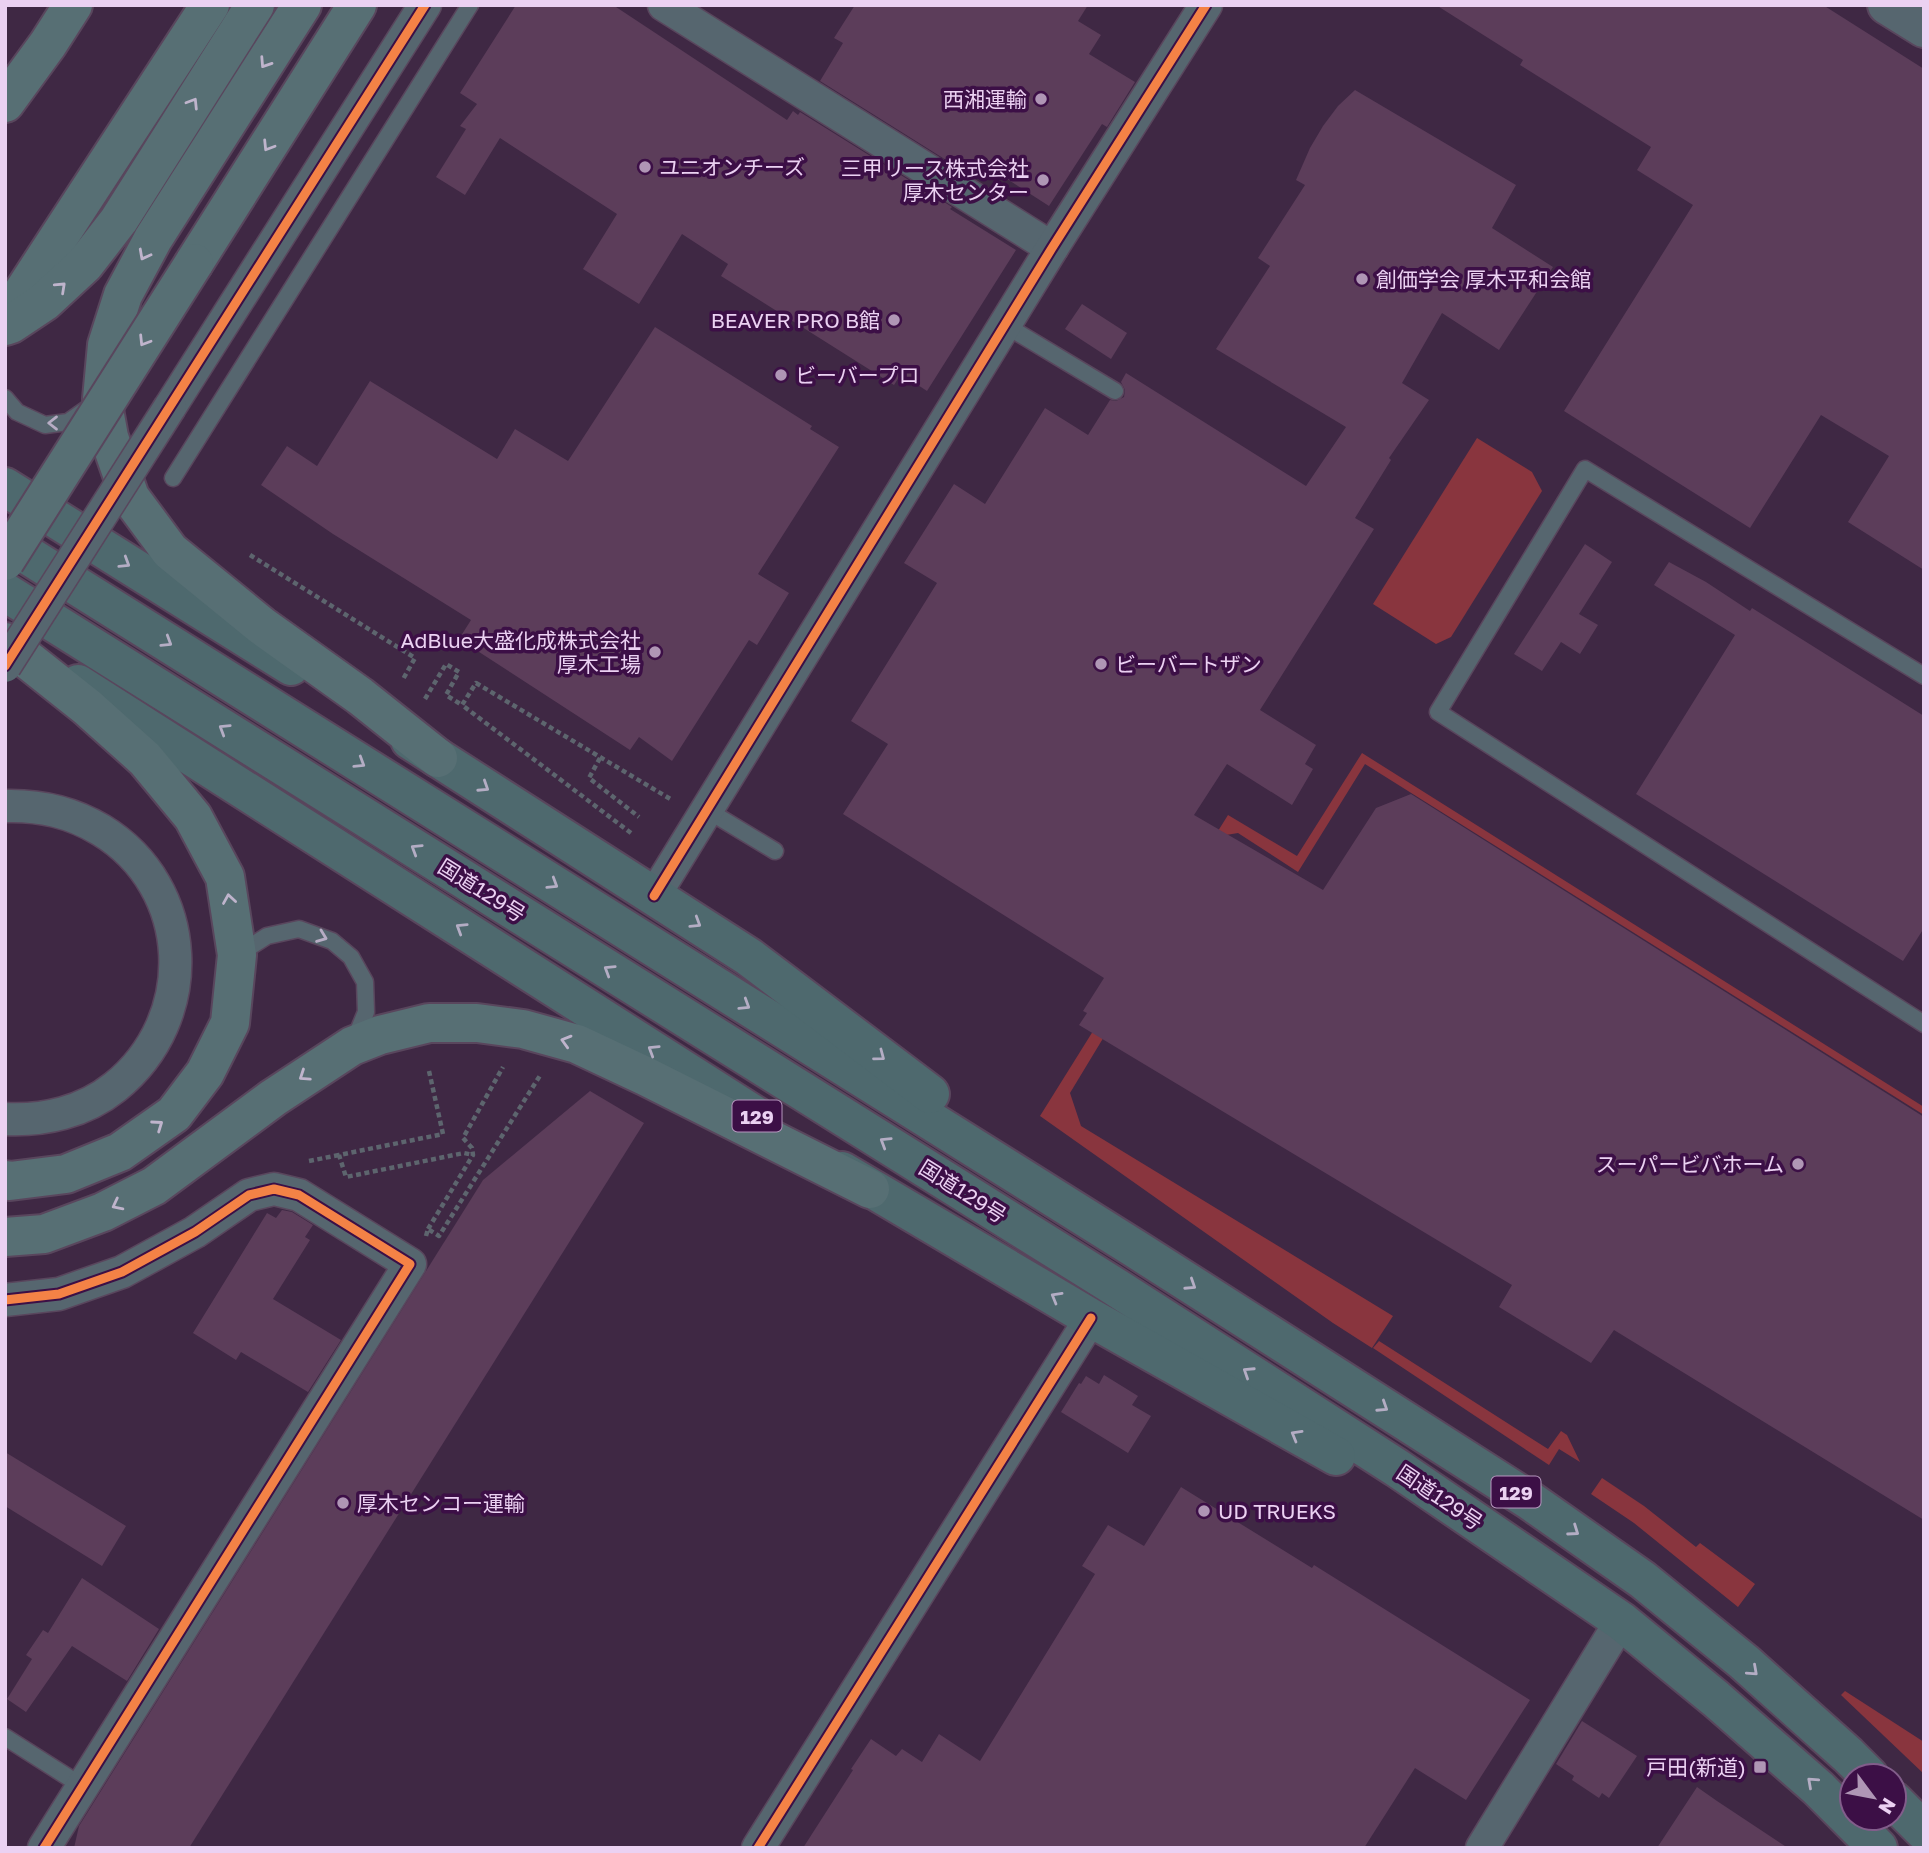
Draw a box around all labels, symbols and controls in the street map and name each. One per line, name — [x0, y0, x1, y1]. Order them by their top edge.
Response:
one-way arrow — [261, 55, 274, 68]
place label: 西湘運輸 — [943, 86, 1027, 112]
marker: 西湘運輸 — [1033, 91, 1049, 107]
one-way arrow — [185, 98, 198, 111]
one-way arrow — [263, 138, 276, 151]
place label: ユニオンチーズ — [659, 154, 805, 180]
place label: 三甲リース株式会社 厚木センター — [841, 155, 1029, 205]
marker: ユニオンチーズ — [637, 159, 653, 175]
marker: 三甲リース株式会社 厚木センター — [1035, 172, 1051, 188]
one-way arrow — [139, 248, 152, 260]
place label: 創価学会 厚木平和会館 — [1376, 266, 1591, 292]
marker: 創価学会 厚木平和会館 — [1354, 271, 1370, 287]
one-way arrow — [53, 282, 66, 295]
place label: BEAVER PRO B館 — [711, 307, 880, 333]
marker: BEAVER PRO B館 — [886, 312, 902, 328]
one-way arrow — [140, 333, 153, 346]
place label: ビーバープロ — [795, 362, 920, 388]
marker: ビーバープロ — [773, 367, 789, 383]
one-way arrow — [47, 415, 58, 430]
one-way arrow — [117, 554, 130, 567]
place label: AdBlue大盛化成株式会社 厚木工場 — [401, 627, 641, 677]
one-way arrow — [159, 634, 172, 647]
marker: AdBlue大盛化成株式会社 厚木工場 — [647, 644, 663, 660]
place label: ビーバートザン — [1115, 651, 1262, 677]
marker: ビーバートザン — [1093, 656, 1109, 672]
one-way arrow — [218, 724, 231, 737]
one-way arrow — [352, 755, 365, 768]
one-way arrow — [476, 779, 489, 792]
one-way arrow — [411, 845, 424, 858]
street label: 国道129号 — [434, 853, 530, 927]
one-way arrow — [545, 875, 558, 888]
one-way arrow — [222, 893, 237, 905]
one-way arrow — [688, 915, 701, 928]
one-way arrow — [456, 924, 469, 937]
one-way arrow — [316, 929, 328, 943]
one-way arrow — [604, 965, 617, 978]
one-way arrow — [738, 996, 751, 1009]
one-way arrow — [561, 1035, 573, 1050]
one-way arrow — [648, 1046, 661, 1059]
one-way arrow — [873, 1048, 885, 1061]
one-way arrow — [299, 1068, 312, 1081]
road number: 129 — [732, 1100, 782, 1132]
one-way arrow — [150, 1121, 163, 1133]
one-way arrow — [880, 1138, 893, 1151]
place label: スーパービバホーム — [1596, 1151, 1784, 1177]
street label: 国道129号 — [915, 1154, 1011, 1228]
marker: スーパービバホーム — [1790, 1156, 1806, 1172]
one-way arrow — [112, 1196, 124, 1210]
one-way arrow — [1184, 1276, 1197, 1289]
one-way arrow — [1050, 1293, 1063, 1306]
one-way arrow — [1242, 1367, 1255, 1380]
one-way arrow — [1375, 1399, 1388, 1411]
one-way arrow — [1290, 1430, 1303, 1443]
street label: 国道129号 — [1392, 1459, 1488, 1535]
road number: 129 — [1492, 1476, 1540, 1508]
place label: 厚木センコー運輸 — [357, 1490, 525, 1516]
marker: 厚木センコー運輸 — [335, 1495, 351, 1511]
place label: UD TRUEKS — [1218, 1498, 1336, 1524]
marker: UD TRUEKS — [1196, 1503, 1212, 1519]
one-way arrow — [1566, 1523, 1579, 1535]
one-way arrow — [1745, 1662, 1758, 1675]
place label: 戸田(新道) — [1646, 1754, 1746, 1780]
marker: 戸田(新道) — [1752, 1759, 1768, 1775]
north arrow — [1838, 1762, 1908, 1832]
one-way arrow — [1807, 1778, 1820, 1790]
text: N — [1874, 1794, 1901, 1818]

